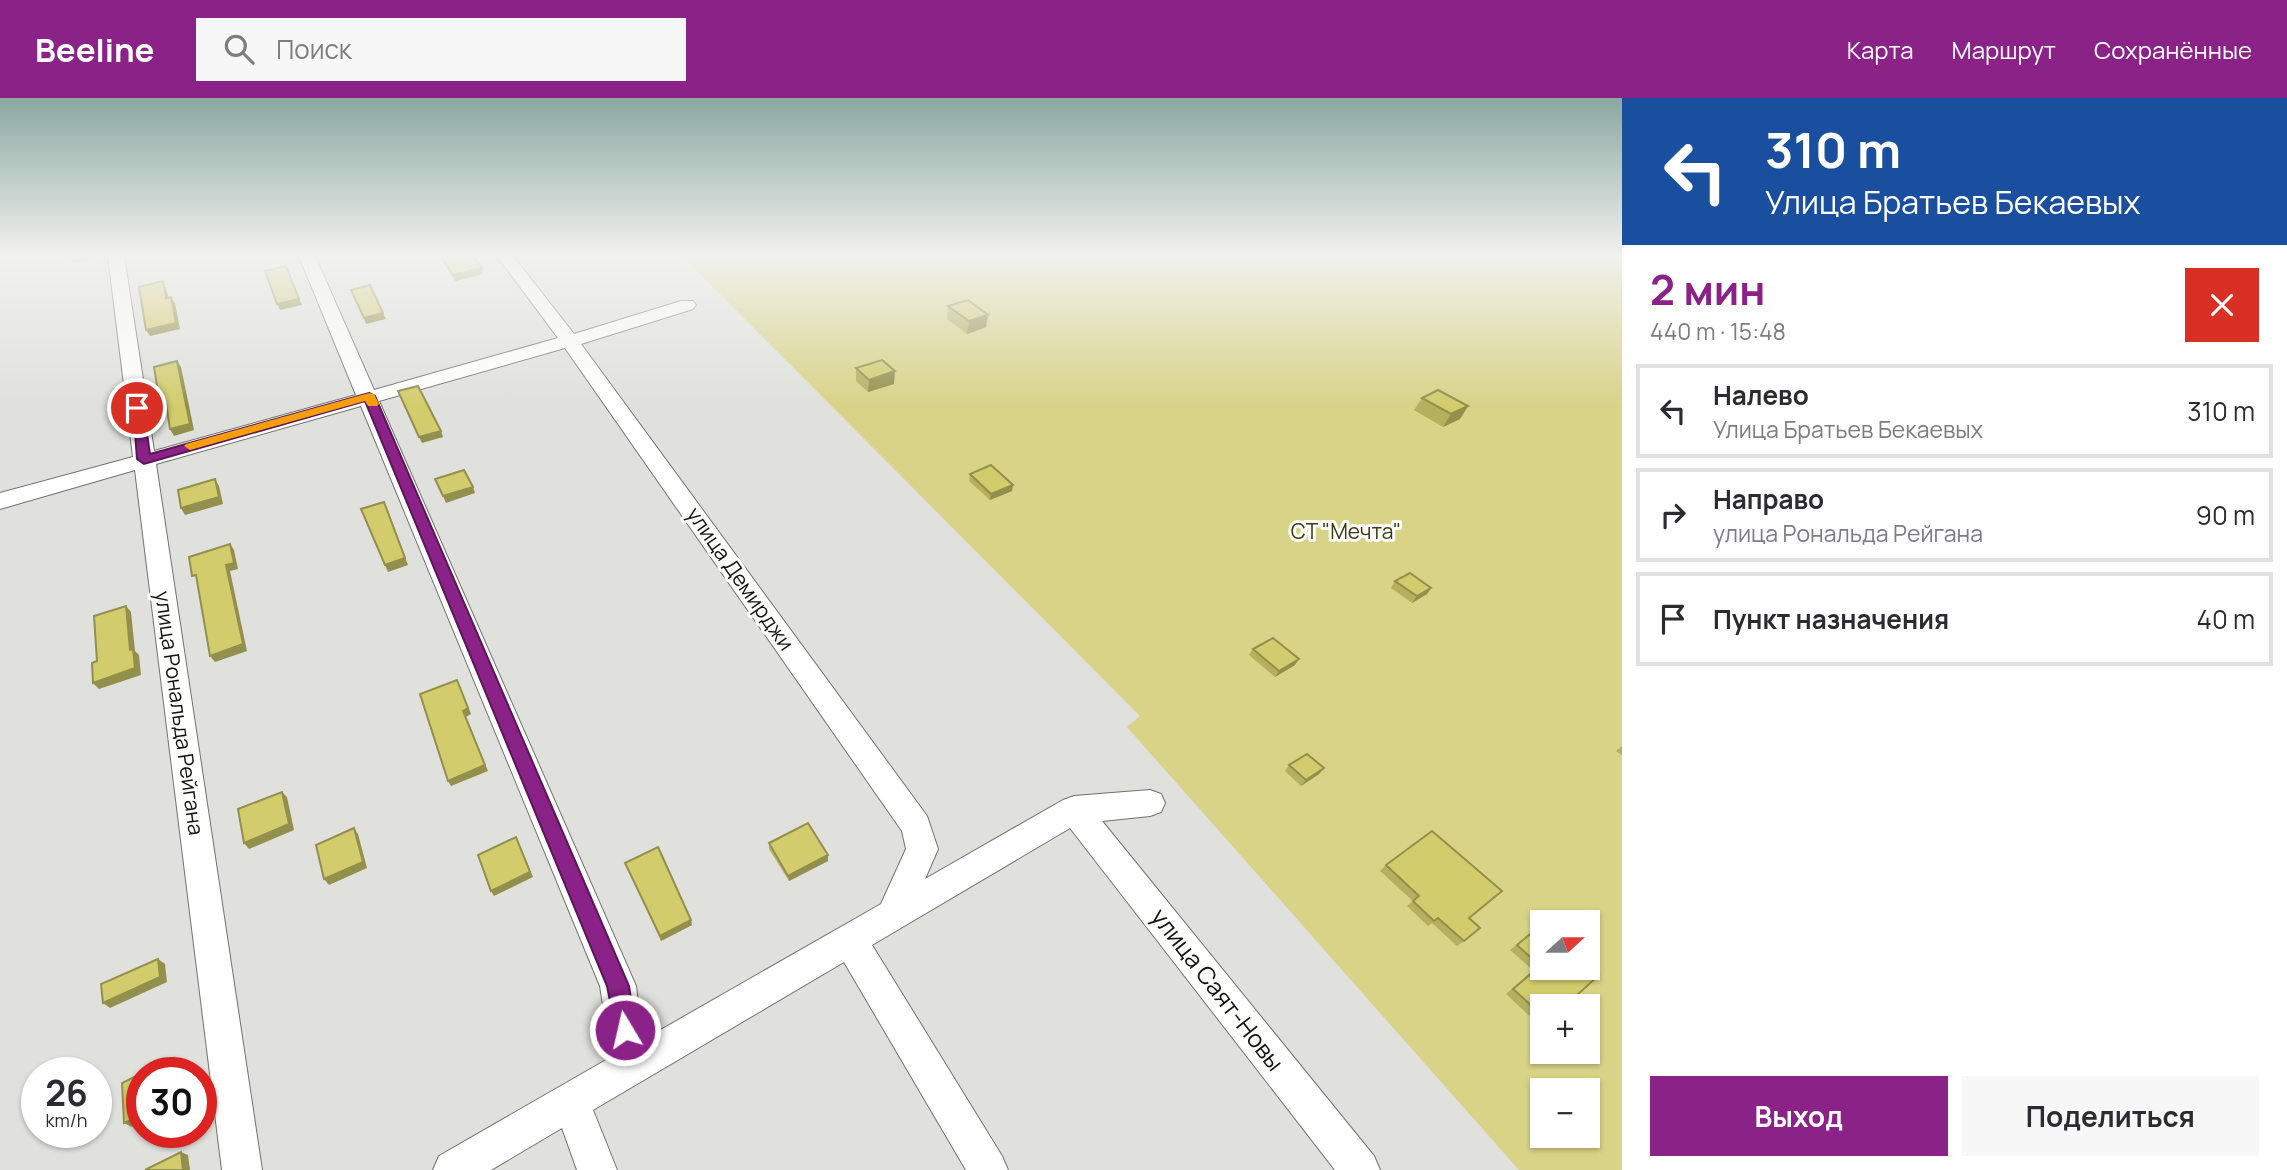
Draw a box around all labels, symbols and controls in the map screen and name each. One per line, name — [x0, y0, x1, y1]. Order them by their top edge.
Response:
search box — [196, 18, 686, 81]
text: Beeline — [35, 27, 154, 72]
icon: search — [220, 30, 258, 68]
text: Поиск — [276, 31, 352, 67]
text: Карта — [1847, 33, 1914, 66]
text: Маршрут — [1952, 33, 2056, 66]
text: Сохранённые — [2094, 33, 2252, 66]
text: 310 m — [1765, 116, 1901, 183]
icon: left — [1650, 126, 1741, 217]
text: Улица Братьев Бекаевых — [1765, 180, 2140, 224]
text: 2 мин — [1650, 260, 1766, 318]
button: close — [2185, 268, 2259, 342]
text: 440 m · 15:48 — [1650, 315, 1786, 347]
text: Налево — [1713, 377, 1809, 413]
pin — [107, 378, 167, 438]
icon: arrive — [118, 389, 156, 427]
icon: left — [1654, 392, 1692, 430]
text: 310 m — [2187, 393, 2255, 429]
text: Улица Братьев Бекаевых — [1713, 413, 1983, 445]
text: Направо — [1713, 481, 1824, 517]
icon: right — [1654, 496, 1692, 534]
text: 90 m — [2196, 497, 2255, 533]
street label: улица Демирджи — [681, 501, 801, 656]
park label: СТ "Мечта" — [1291, 517, 1401, 545]
text: улица Рональда Рейгана — [1713, 517, 1983, 549]
street label: улица Рональда Рейгана — [149, 589, 211, 837]
icon: arrive — [1654, 600, 1692, 638]
text: Пункт назначения — [1713, 601, 1949, 637]
text: 40 m — [2197, 601, 2255, 637]
street label: улица Саят-Новы — [1144, 901, 1292, 1077]
north arrow — [1530, 910, 1600, 980]
map controls — [1530, 910, 1600, 1148]
position arrow — [588, 993, 662, 1067]
button: + — [1530, 994, 1600, 1064]
speed limit sign: 30 — [126, 1057, 217, 1148]
text: 26 — [45, 1069, 88, 1117]
button: Выход — [1650, 1076, 1948, 1156]
button: Поделиться — [1962, 1076, 2259, 1156]
button: − — [1530, 1078, 1600, 1148]
text: km/h — [46, 1108, 87, 1132]

